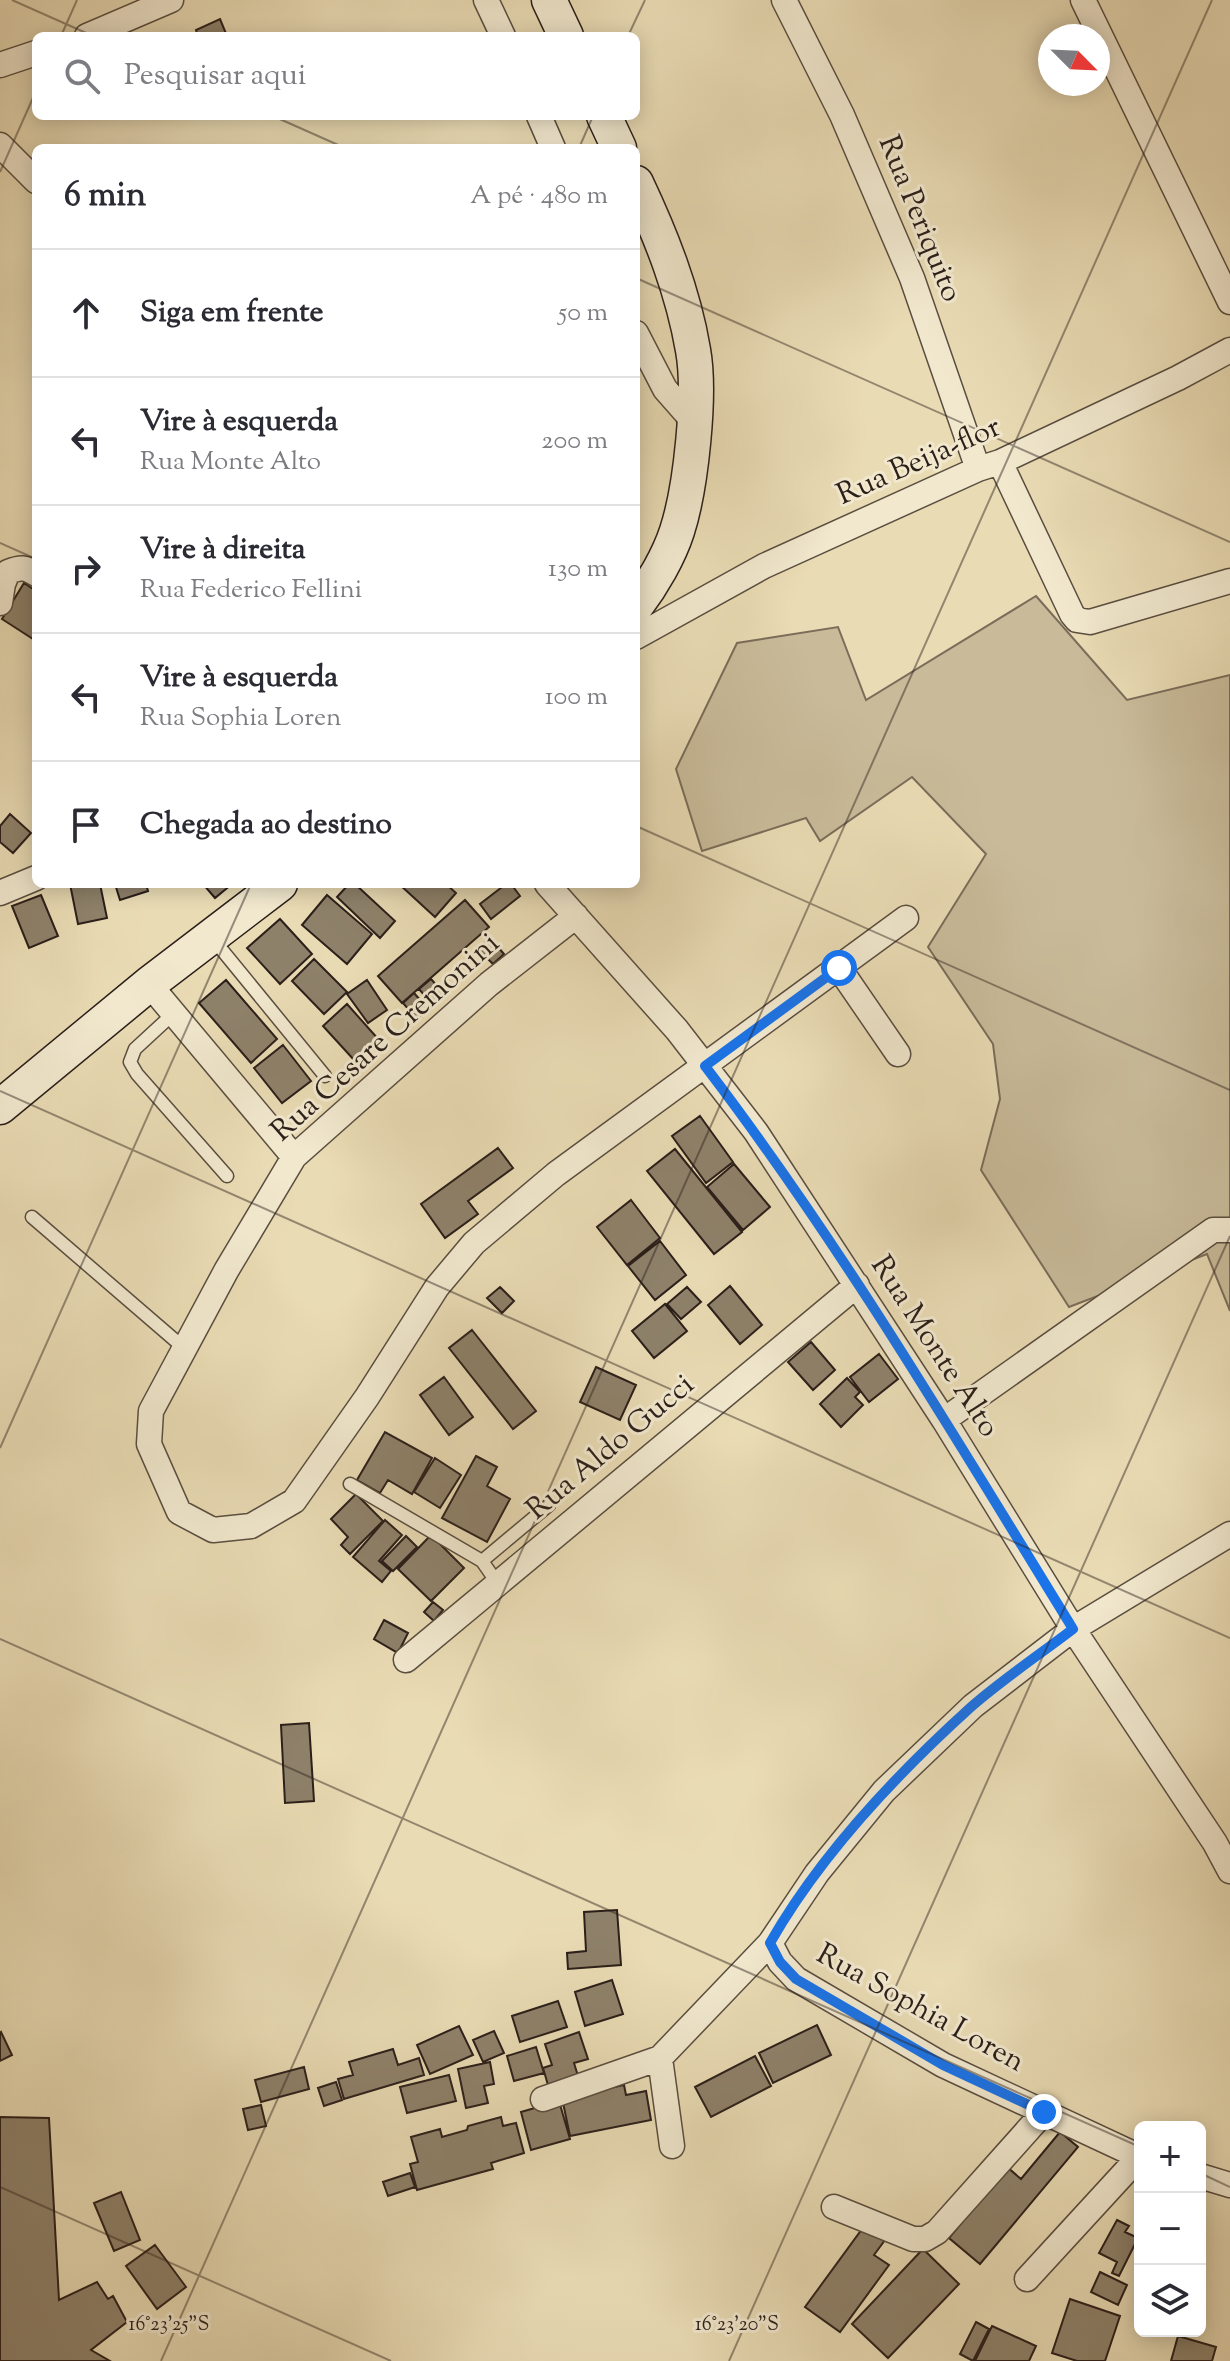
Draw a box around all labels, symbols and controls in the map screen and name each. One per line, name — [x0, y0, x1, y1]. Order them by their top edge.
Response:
north arrow — [1038, 24, 1110, 96]
search box — [32, 32, 640, 120]
icon: search — [60, 54, 104, 98]
text: Pesquisar aqui — [124, 55, 306, 98]
street label: Rua Periquito — [866, 129, 972, 309]
text: 6 min — [64, 172, 146, 221]
text: A pé · 480 m — [470, 178, 608, 215]
icon: ahead — [64, 291, 108, 335]
text: Siga em frente — [140, 292, 324, 335]
text: 50 m — [558, 295, 608, 332]
text: Vire à esquerda — [140, 401, 338, 444]
street label: Rua Beija-flor — [830, 407, 1008, 517]
icon: left — [64, 419, 108, 463]
text: 200 m — [541, 423, 608, 460]
text: Rua Monte Alto — [140, 444, 321, 481]
text: Vire à direita — [140, 529, 306, 572]
icon: right — [64, 547, 108, 591]
text: 130 m — [548, 551, 608, 588]
text: Rua Federico Fellini — [140, 572, 362, 609]
text: Vire à esquerda — [140, 657, 338, 700]
icon: left — [64, 675, 108, 719]
text: 100 m — [545, 679, 608, 716]
text: Rua Sophia Loren — [140, 700, 341, 737]
icon: arrive — [64, 803, 108, 847]
text: Chegada ao destino — [140, 804, 392, 847]
street label: Rua Cesare Cremonini — [262, 923, 510, 1153]
route start — [821, 950, 857, 986]
street label: Rua Monte Alto — [859, 1248, 1009, 1446]
street label: Rua Aldo Gucci — [518, 1365, 704, 1531]
street label: Rua Sophia Loren — [808, 1934, 1032, 2084]
route end — [1026, 2094, 1062, 2130]
map controls — [1134, 2121, 1206, 2337]
button: + — [1134, 2121, 1206, 2193]
button: − — [1134, 2193, 1206, 2265]
button: layers — [1134, 2265, 1206, 2337]
text: 16°23'25"S — [129, 2311, 209, 2340]
text: 16°23'20"S — [695, 2311, 779, 2340]

